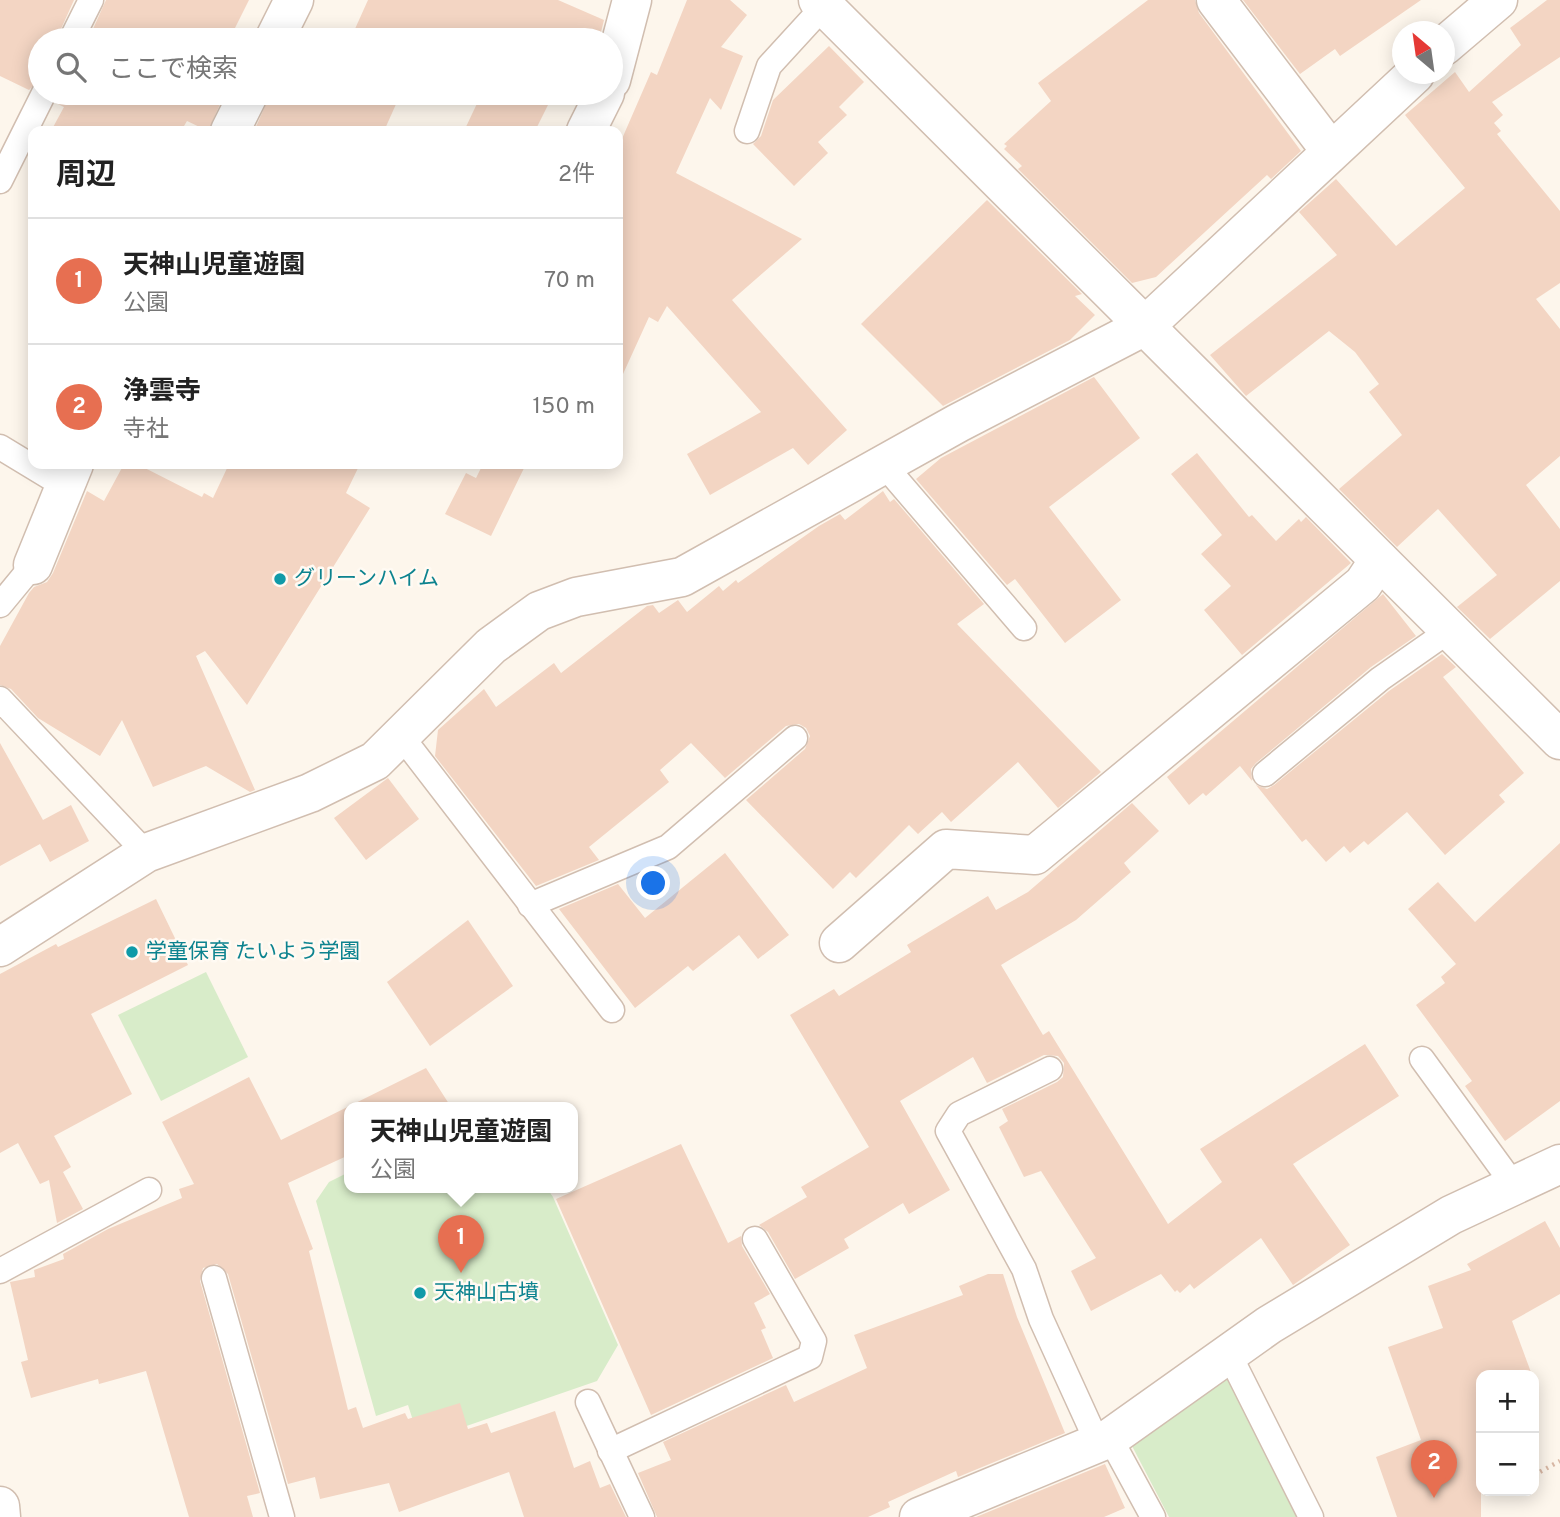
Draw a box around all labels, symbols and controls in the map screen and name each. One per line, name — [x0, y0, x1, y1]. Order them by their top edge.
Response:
north arrow — [1392, 21, 1455, 84]
search box — [28, 28, 623, 105]
icon: search — [52, 48, 90, 86]
text: ここで検索 — [108, 54, 238, 87]
text: 周辺 — [56, 158, 116, 195]
text: 2件 — [558, 161, 595, 190]
text: 天神山児童遊園 — [123, 250, 305, 283]
text: 1 — [74, 267, 84, 296]
text: 70 m — [544, 267, 595, 296]
text: 公園 — [123, 290, 169, 319]
text: 浄雲寺 — [123, 376, 201, 409]
text: 2 — [72, 393, 86, 422]
text: 150 m — [533, 393, 595, 422]
text: 寺社 — [123, 416, 169, 445]
place label: グリーンハイム — [294, 566, 439, 593]
marker: グリーンハイム — [272, 571, 288, 587]
your location — [636, 866, 670, 900]
place label: 学童保育 たいよう学園 — [146, 939, 361, 966]
marker: 学童保育 たいよう学園 — [124, 944, 140, 960]
popup — [344, 1102, 578, 1193]
text: 天神山児童遊園 — [370, 1117, 552, 1150]
text: 公園 — [370, 1157, 416, 1186]
pin: 1 — [438, 1215, 484, 1273]
place label: 天神山古墳 — [434, 1280, 539, 1307]
marker: 天神山古墳 — [412, 1285, 428, 1301]
map controls — [1476, 1370, 1539, 1496]
button: + — [1476, 1370, 1539, 1433]
button: − — [1476, 1433, 1539, 1496]
pin: 2 — [1411, 1440, 1457, 1498]

